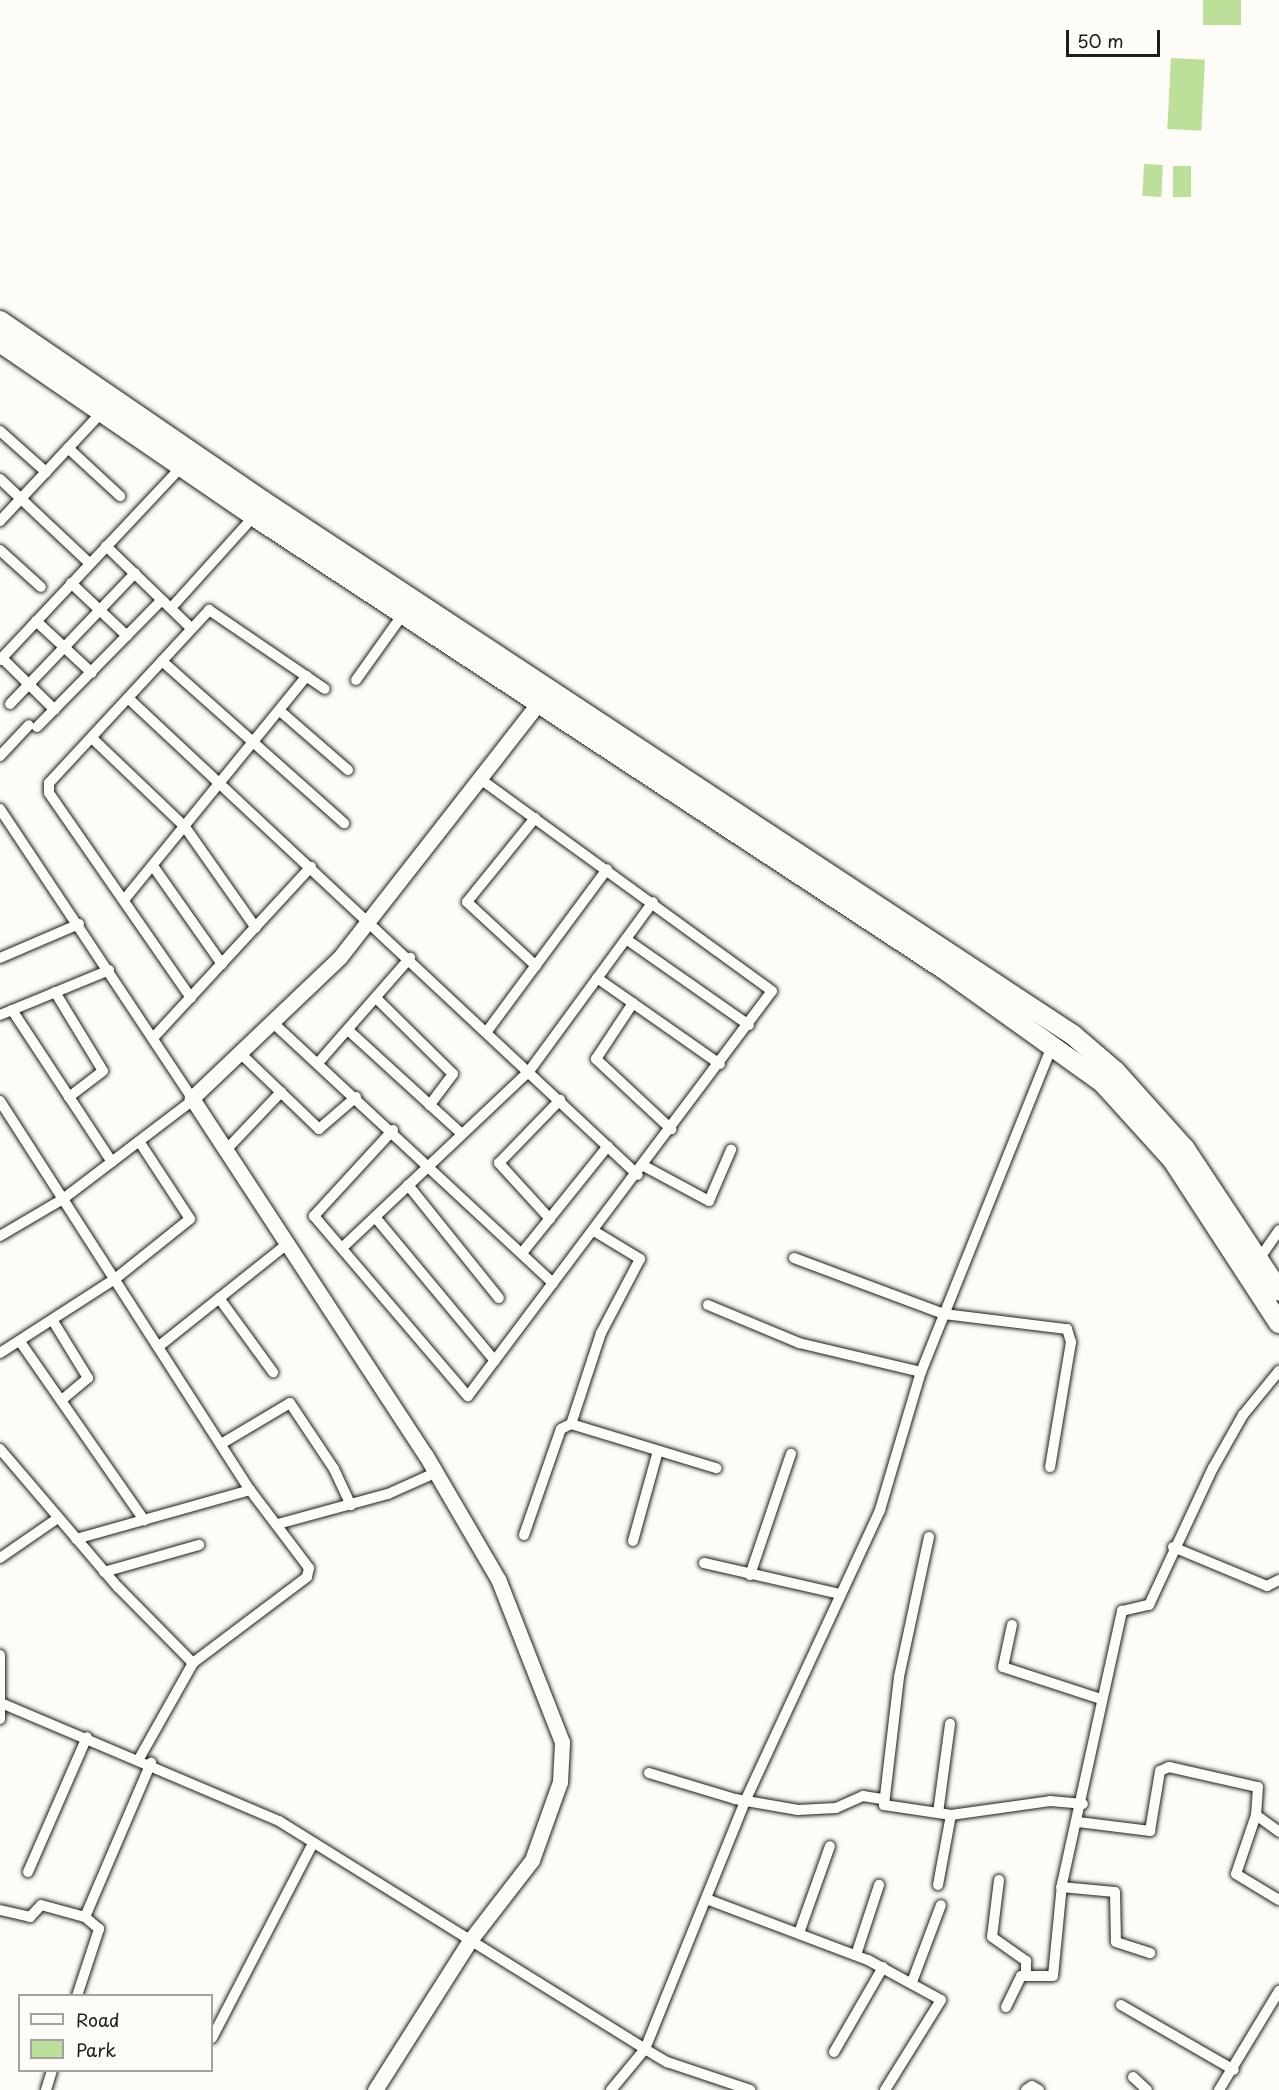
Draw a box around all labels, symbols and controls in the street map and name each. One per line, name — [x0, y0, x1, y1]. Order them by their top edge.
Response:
scale bar — [1069, 18, 1164, 56]
text: 50 m — [1077, 27, 1124, 54]
legend — [18, 1994, 213, 2072]
text: Road — [76, 2006, 120, 2033]
text: Park — [76, 2036, 116, 2063]

